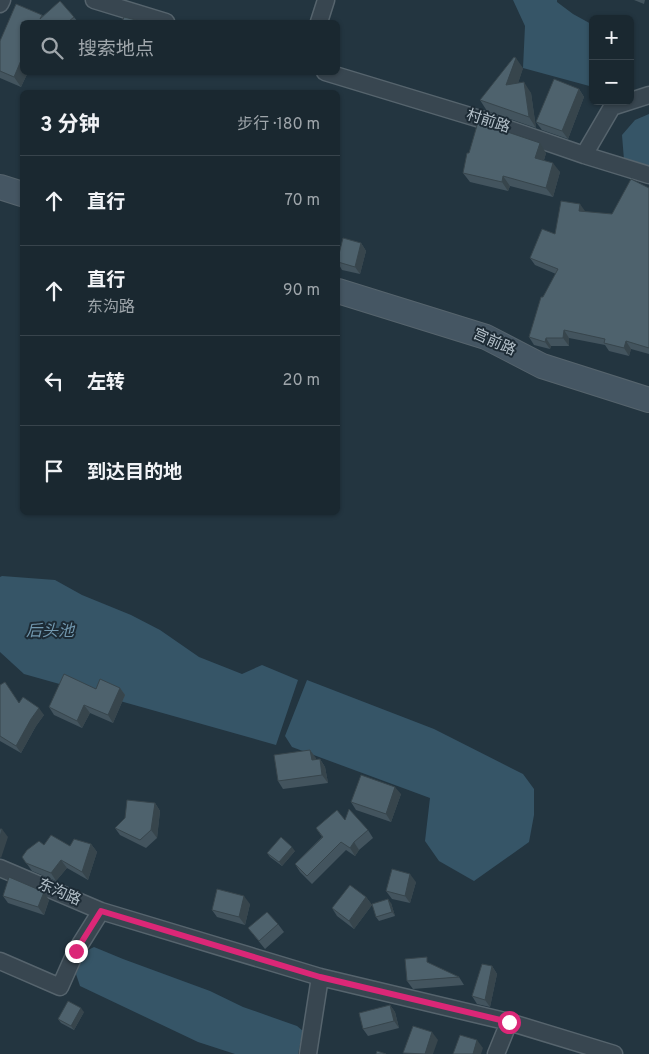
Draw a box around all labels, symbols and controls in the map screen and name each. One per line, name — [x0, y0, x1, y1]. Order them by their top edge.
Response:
map controls — [589, 15, 634, 105]
button: + — [589, 15, 634, 60]
search box — [20, 20, 340, 75]
icon: search — [38, 34, 66, 62]
text: 搜索地点 — [78, 38, 154, 62]
button: − — [589, 60, 634, 105]
street label: 村前路 — [464, 105, 513, 138]
text: 3 分钟 — [40, 112, 100, 139]
text: 步行 · 180 m — [237, 115, 320, 135]
icon: ahead — [40, 187, 68, 215]
text: 直行 — [87, 191, 125, 215]
text: 70 m — [285, 191, 320, 211]
text: 直行 — [87, 269, 125, 293]
icon: ahead — [40, 277, 68, 305]
text: 90 m — [283, 281, 320, 301]
text: 东沟路 — [87, 298, 135, 318]
street label: 宫前路 — [470, 325, 518, 361]
icon: left — [40, 367, 68, 395]
text: 左转 — [87, 371, 125, 395]
text: 20 m — [283, 371, 320, 391]
icon: arrive — [40, 457, 68, 485]
text: 到达目的地 — [87, 461, 182, 485]
water label: 后头池 — [26, 622, 76, 642]
street label: 东沟路 — [35, 875, 83, 911]
route end — [65, 940, 88, 963]
route start — [498, 1011, 521, 1034]

